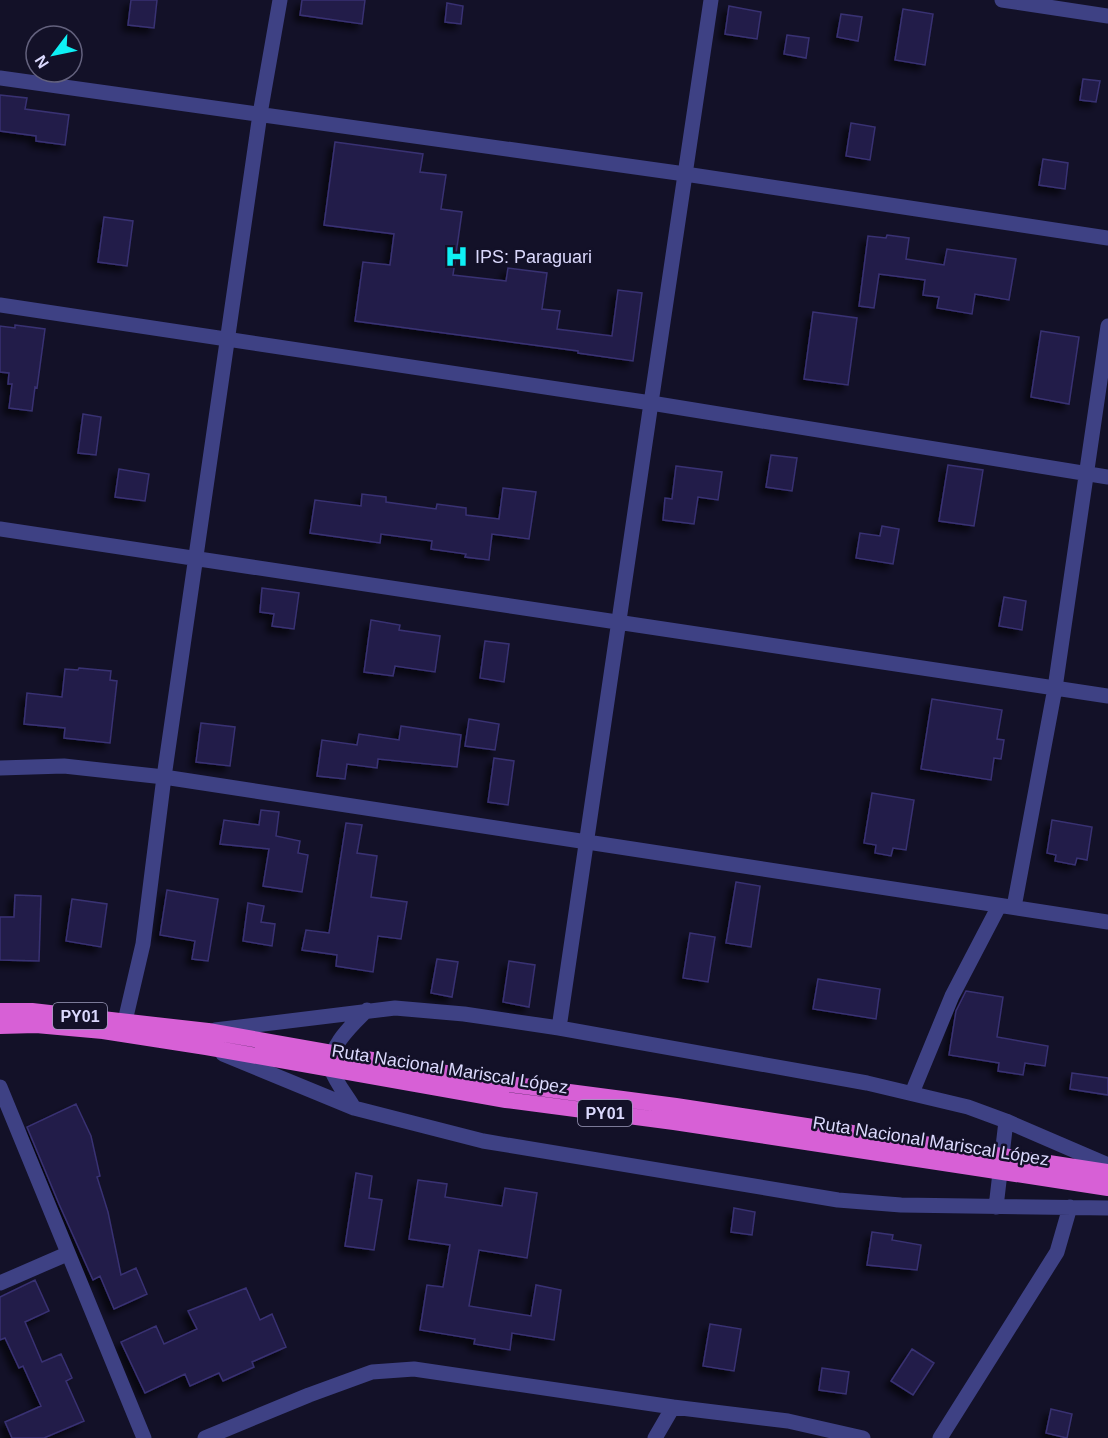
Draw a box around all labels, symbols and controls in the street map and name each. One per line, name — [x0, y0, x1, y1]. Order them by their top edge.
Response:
north arrow — [24, 24, 84, 84]
text: N — [31, 52, 52, 71]
hospital icon: IPS: Paraguari — [444, 244, 470, 270]
place label: IPS: Paraguari — [475, 247, 592, 267]
road number: PY01 — [53, 1003, 107, 1029]
street label: Ruta Nacional Mariscal López — [330, 1040, 570, 1098]
road number: PY01 — [578, 1100, 632, 1126]
street label: Ruta Nacional Mariscal López — [811, 1112, 1051, 1170]

